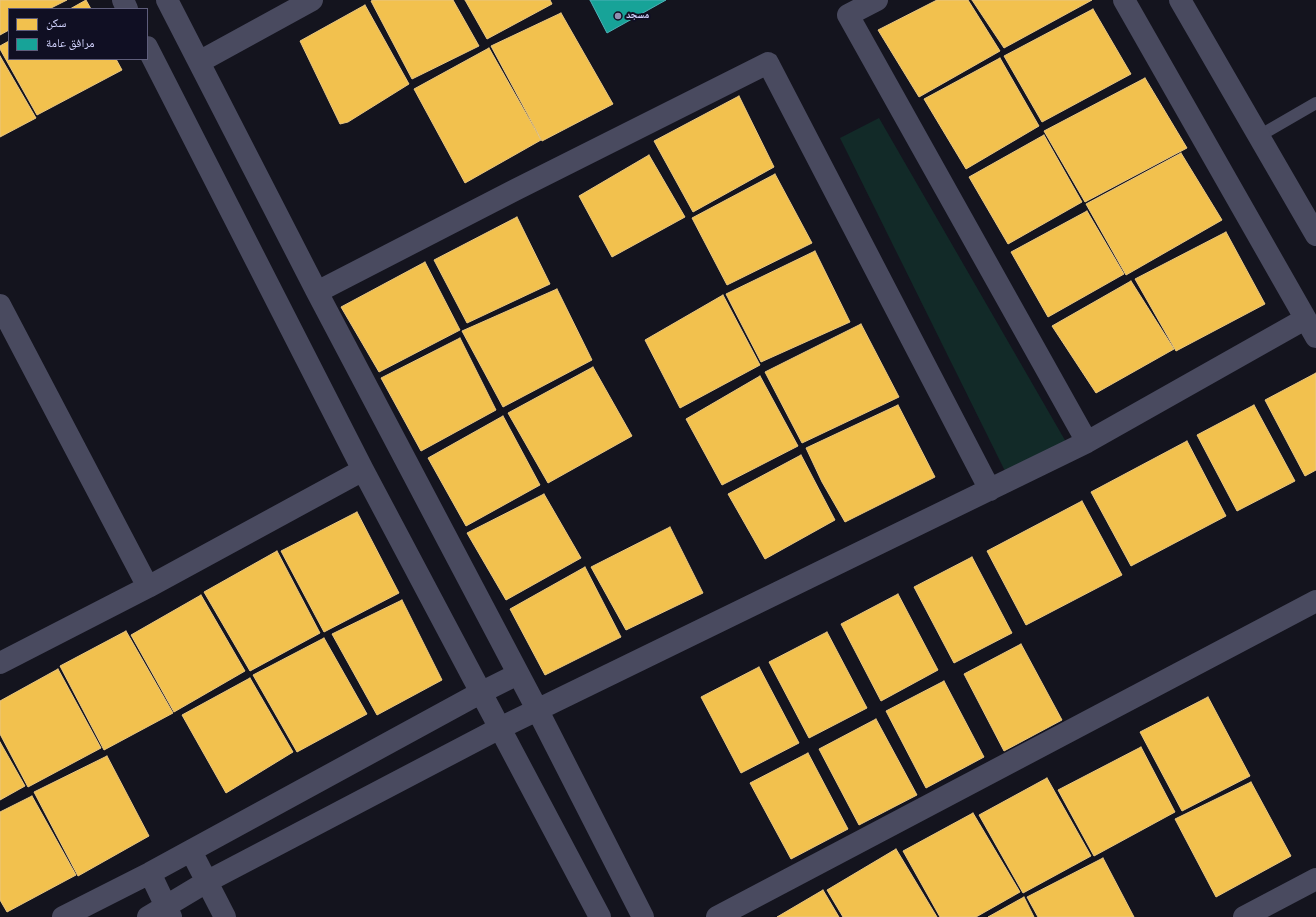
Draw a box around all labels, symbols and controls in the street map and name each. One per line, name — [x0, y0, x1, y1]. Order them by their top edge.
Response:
legend — [8, 8, 148, 60]
place label: مسجد — [626, 10, 649, 22]
marker: مسجد — [613, 11, 623, 21]
text: سكن — [46, 13, 66, 32]
text: مرافق عامة — [46, 33, 95, 52]

